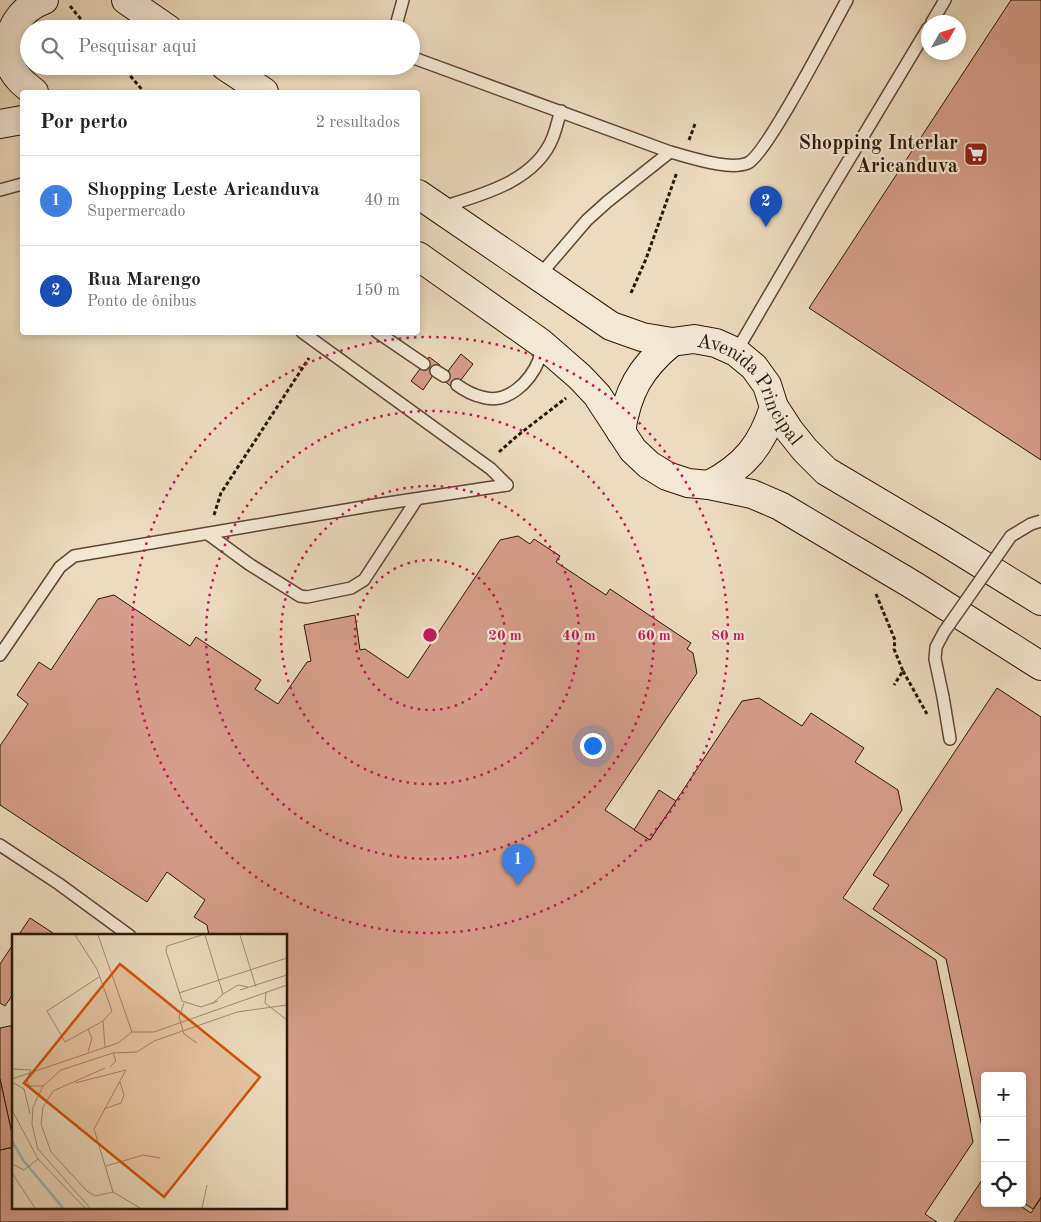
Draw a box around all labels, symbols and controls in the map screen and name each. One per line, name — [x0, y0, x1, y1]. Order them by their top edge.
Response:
north arrow — [921, 15, 966, 60]
search box — [20, 20, 420, 75]
icon: search — [38, 34, 66, 62]
text: Pesquisar aqui — [78, 38, 197, 57]
text: Por perto — [40, 112, 128, 133]
text: 2 resultados — [316, 115, 400, 131]
place label: Shopping Interlar Aricanduva — [799, 134, 958, 177]
supermarket icon: Shopping Interlar Aricanduva — [963, 141, 989, 167]
text: Shopping Leste Aricanduva — [87, 181, 320, 200]
pin: 2 — [750, 186, 782, 227]
text: 1 — [51, 193, 61, 209]
text: 40 m — [364, 193, 400, 209]
text: Supermercado — [87, 204, 185, 220]
text: Rua Marengo — [87, 271, 201, 290]
text: 2 — [51, 283, 61, 299]
text: 150 m — [355, 283, 400, 299]
text: Ponto de ônibus — [87, 294, 196, 310]
street label: Avenida Principal — [695, 332, 805, 450]
centre of rings — [421, 626, 439, 644]
text: 20 m — [488, 629, 522, 644]
text: 40 m — [562, 629, 596, 644]
text: 60 m — [637, 629, 671, 644]
text: 80 m — [711, 629, 745, 644]
your location — [580, 733, 606, 759]
pin: 1 — [502, 844, 534, 885]
inset map — [12, 934, 288, 1210]
map controls — [981, 1072, 1026, 1207]
button: + — [981, 1072, 1026, 1117]
button: − — [981, 1117, 1026, 1162]
button: locate — [981, 1162, 1026, 1207]

